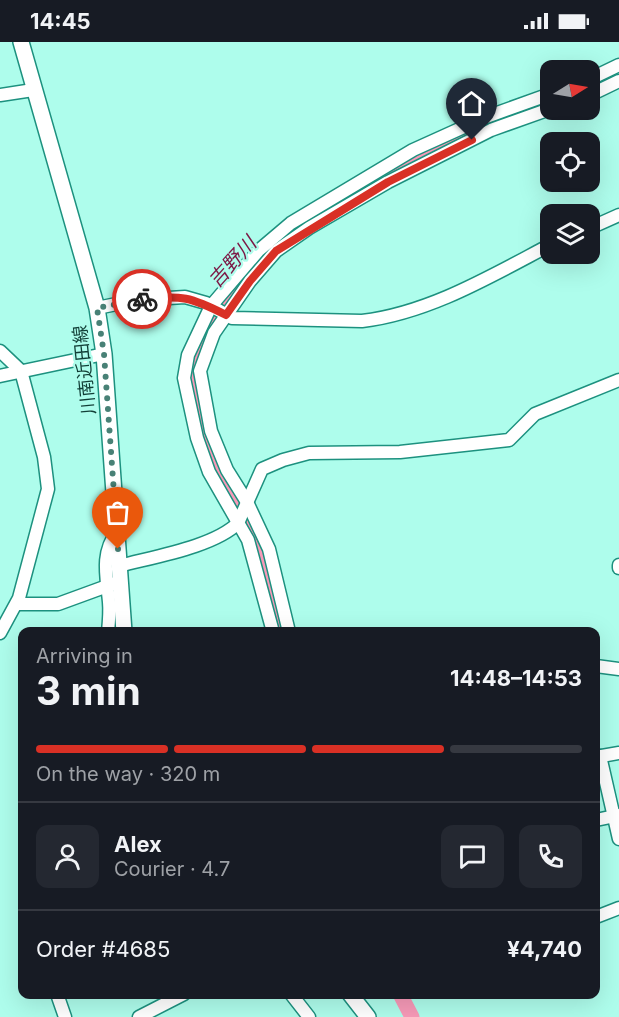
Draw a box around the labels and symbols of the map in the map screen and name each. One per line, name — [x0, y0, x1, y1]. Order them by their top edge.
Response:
north arrow — [540, 60, 600, 120]
pin — [446, 78, 497, 140]
water label: 吉野川 — [203, 230, 262, 292]
courier — [112, 269, 172, 329]
street label: 川南近田線 — [69, 324, 99, 416]
pin — [92, 487, 143, 549]

